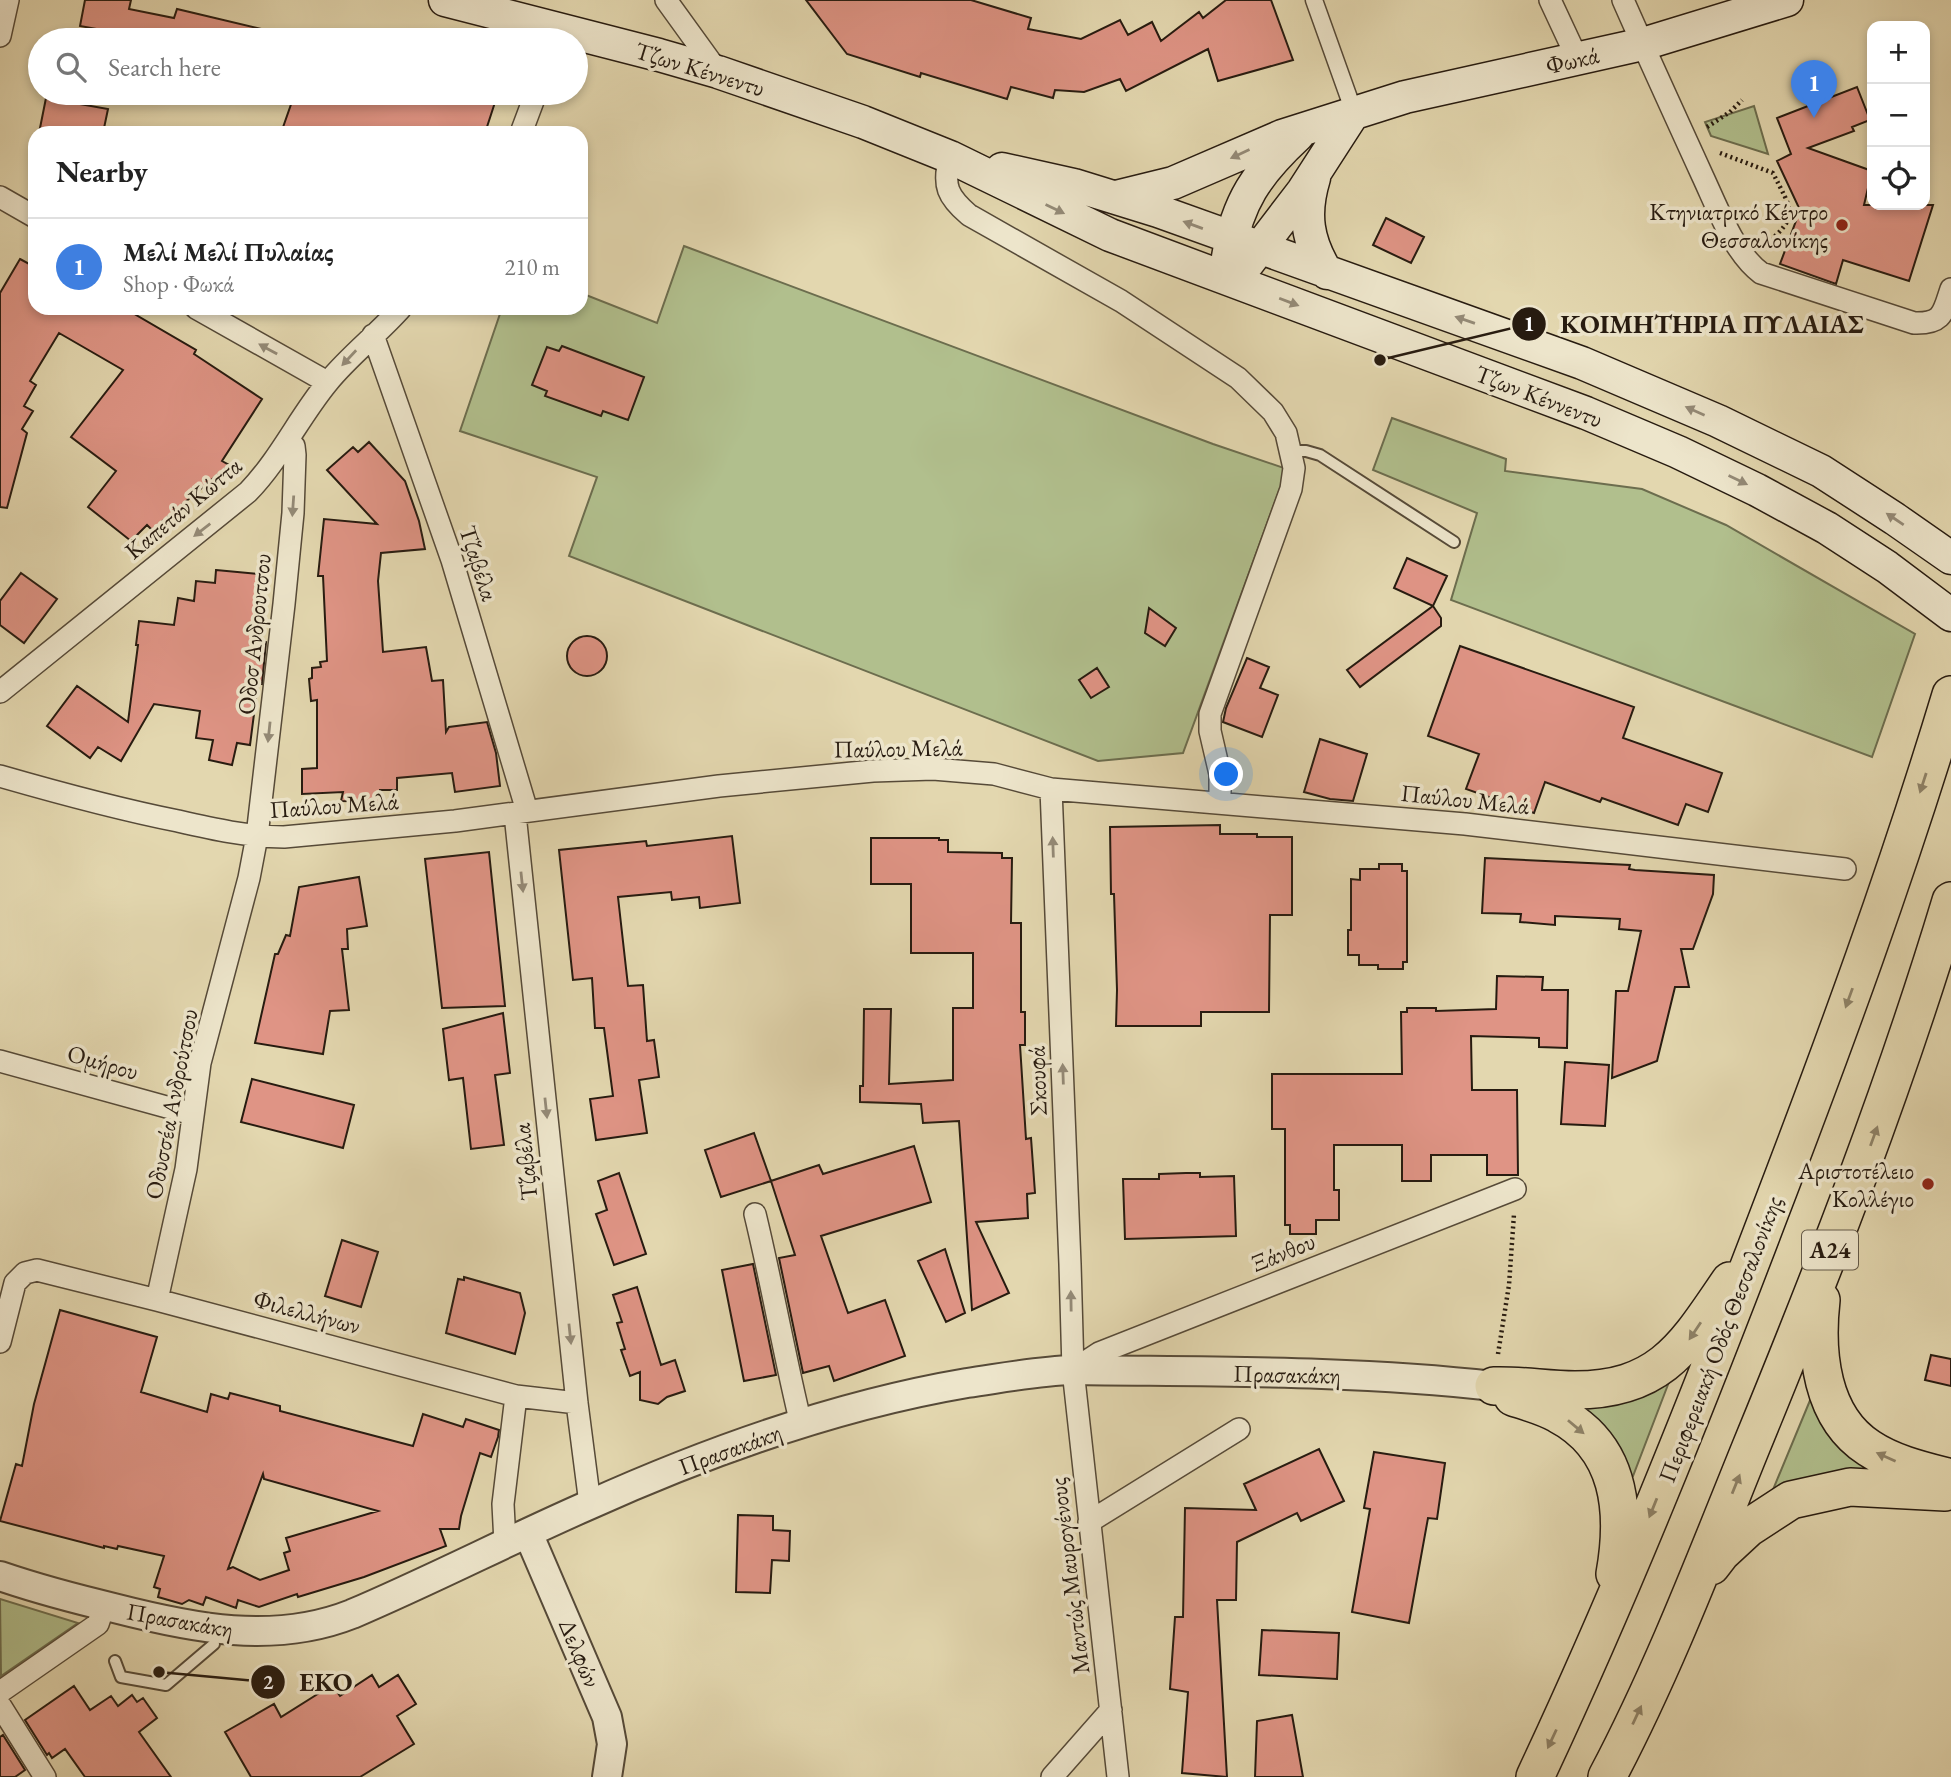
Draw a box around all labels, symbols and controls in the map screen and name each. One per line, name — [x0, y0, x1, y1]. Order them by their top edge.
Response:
map controls — [1867, 21, 1930, 210]
button: + — [1867, 21, 1930, 84]
search box — [28, 28, 588, 105]
street label: Τζων Κέννεντυ — [632, 35, 768, 103]
street label: Φωκά — [1542, 39, 1602, 81]
icon: search — [52, 48, 90, 86]
text: Search here — [108, 50, 221, 84]
pin: 1 — [1791, 60, 1837, 118]
button: − — [1867, 84, 1930, 147]
button: locate — [1867, 147, 1930, 210]
one-way arrow — [1230, 148, 1250, 159]
text: Nearby — [56, 152, 148, 191]
place label: Κτηνιατρικό Κέντρο Θεσσαλονίκης — [1649, 196, 1828, 255]
one-way arrow — [1045, 204, 1065, 215]
marker: Κτηνιατρικό Κέντρο Θεσσαλονίκης — [1834, 217, 1850, 233]
one-way arrow — [1183, 219, 1204, 230]
text: Μελί Μελί Πυλαίας — [123, 235, 333, 269]
text: 1 — [73, 252, 85, 282]
text: 210 m — [504, 252, 560, 282]
text: Shop · Φωκά — [123, 269, 234, 299]
one-way arrow — [1278, 297, 1299, 308]
callout: ΚΟΙΜΗΤΗΡΙΑ ΠΥΛΑΙΑΣ — [1511, 300, 1878, 347]
text: ΚΟΙΜΗΤΗΡΙΑ ΠΥΛΑΙΑΣ — [1560, 307, 1864, 341]
text: 1 — [1523, 310, 1535, 337]
one-way arrow — [1455, 314, 1476, 325]
one-way arrow — [258, 343, 278, 355]
one-way arrow — [341, 349, 357, 367]
street label: Τζων Κέννεντυ — [1471, 358, 1607, 434]
one-way arrow — [1685, 405, 1705, 417]
street label: Καπετάν Κώττα — [118, 450, 248, 566]
one-way arrow — [1728, 475, 1748, 486]
one-way arrow — [287, 495, 298, 517]
one-way arrow — [1886, 512, 1904, 526]
one-way arrow — [193, 522, 211, 536]
street label: Τζαβέλα — [452, 522, 506, 605]
street label: Οδοσ Ανδρουτσου — [230, 552, 278, 716]
one-way arrow — [264, 721, 275, 743]
street label: Παύλου Μελά — [833, 731, 963, 765]
your location — [1209, 757, 1243, 791]
one-way arrow — [1918, 773, 1928, 794]
street label: Παύλου Μελά — [1399, 777, 1531, 821]
street label: Παύλου Μελά — [269, 785, 400, 825]
one-way arrow — [1048, 836, 1059, 858]
one-way arrow — [517, 871, 528, 893]
one-way arrow — [1843, 988, 1854, 1009]
street label: Οδυσσέα Ανδρούτσου — [137, 1006, 205, 1202]
street label: Ομήρου — [64, 1037, 142, 1087]
street label: Σκουφά — [1020, 1046, 1054, 1116]
one-way arrow — [1057, 1063, 1068, 1085]
one-way arrow — [540, 1097, 551, 1119]
street label: Τζαβέλα — [506, 1122, 544, 1202]
one-way arrow — [1868, 1125, 1879, 1146]
place label: Αριστοτέλειο Κολλέγιο — [1797, 1155, 1914, 1214]
marker: Αριστοτέλειο Κολλέγιο — [1920, 1176, 1936, 1192]
street label: Περιφερειακή Οδός Θεσσαλονίκης — [1651, 1191, 1789, 1487]
street label: Ξάνθου — [1246, 1225, 1320, 1279]
road number: Α24 — [1802, 1231, 1858, 1270]
street label: Φιλελλήνων — [250, 1283, 364, 1341]
one-way arrow — [1065, 1290, 1077, 1312]
one-way arrow — [1688, 1322, 1702, 1340]
one-way arrow — [565, 1323, 576, 1345]
street label: Πρασακάκη — [1233, 1358, 1341, 1390]
street label: Πρασακάκη — [674, 1416, 786, 1482]
one-way arrow — [1567, 1419, 1584, 1434]
one-way arrow — [1876, 1451, 1896, 1463]
one-way arrow — [1731, 1474, 1742, 1495]
street label: Μαντώς Μαυρογένους — [1042, 1476, 1096, 1676]
one-way arrow — [1648, 1498, 1659, 1519]
street label: Πρασακάκη — [124, 1595, 236, 1645]
street label: Δελφών — [552, 1614, 608, 1692]
callout: EKO — [250, 1658, 367, 1705]
text: EKO — [299, 1665, 353, 1699]
text: 2 — [262, 1668, 274, 1695]
one-way arrow — [1632, 1705, 1643, 1726]
one-way arrow — [1547, 1729, 1558, 1749]

